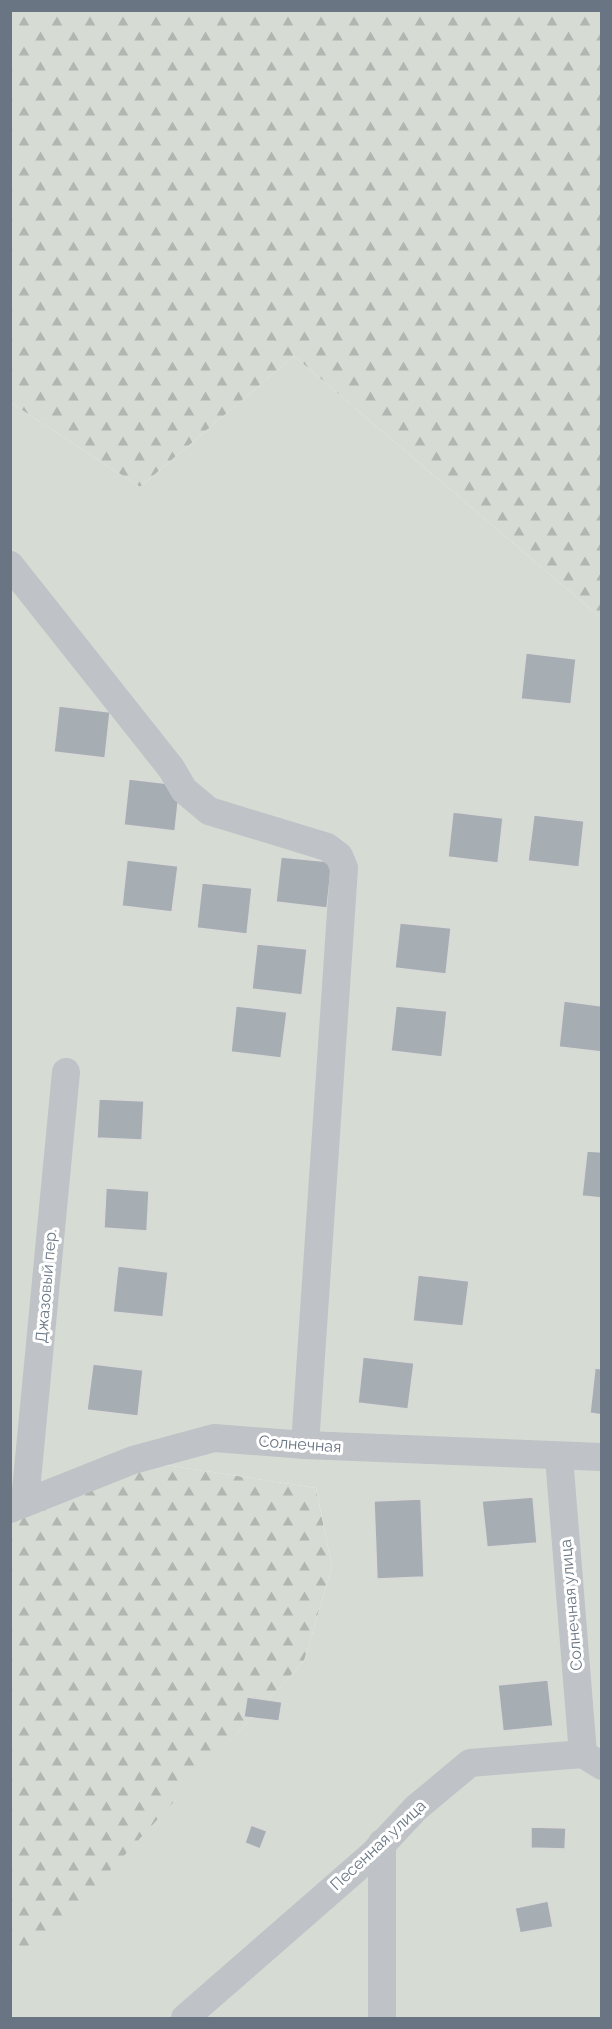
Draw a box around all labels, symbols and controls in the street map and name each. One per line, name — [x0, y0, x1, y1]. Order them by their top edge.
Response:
street label: Джазовый пер. — [32, 1228, 60, 1344]
street label: Солнечная — [258, 1432, 342, 1456]
street label: Солнечная улица — [556, 1539, 586, 1671]
street label: Песенная улица — [326, 1796, 430, 1894]

